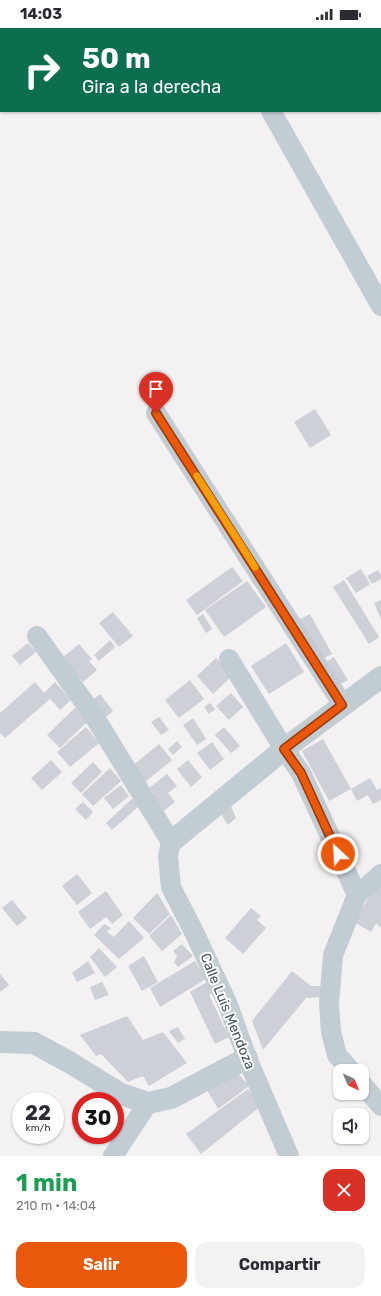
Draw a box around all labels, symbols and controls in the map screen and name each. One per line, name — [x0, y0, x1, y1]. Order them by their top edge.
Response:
text: 14:03 — [20, 5, 62, 23]
text: 50 m — [82, 42, 151, 75]
icon: right — [16, 44, 68, 96]
text: Gira a la derecha — [82, 76, 221, 98]
pin — [139, 372, 173, 413]
icon: arrive — [145, 378, 167, 400]
position arrow — [317, 833, 359, 875]
street label: Calle Luis Mendoza — [196, 951, 259, 1072]
north arrow — [333, 1064, 369, 1100]
map controls — [333, 1064, 369, 1144]
speed limit sign: 30 — [72, 1092, 124, 1144]
text: 22 — [25, 1101, 51, 1125]
button: sound — [333, 1108, 369, 1144]
text: km/h — [26, 1122, 50, 1134]
text: 1 min — [16, 1169, 77, 1197]
button: close — [323, 1169, 365, 1211]
text: 210 m · 14:04 — [16, 1198, 96, 1213]
button: Salir — [16, 1242, 187, 1288]
button: Compartir — [195, 1242, 365, 1288]

